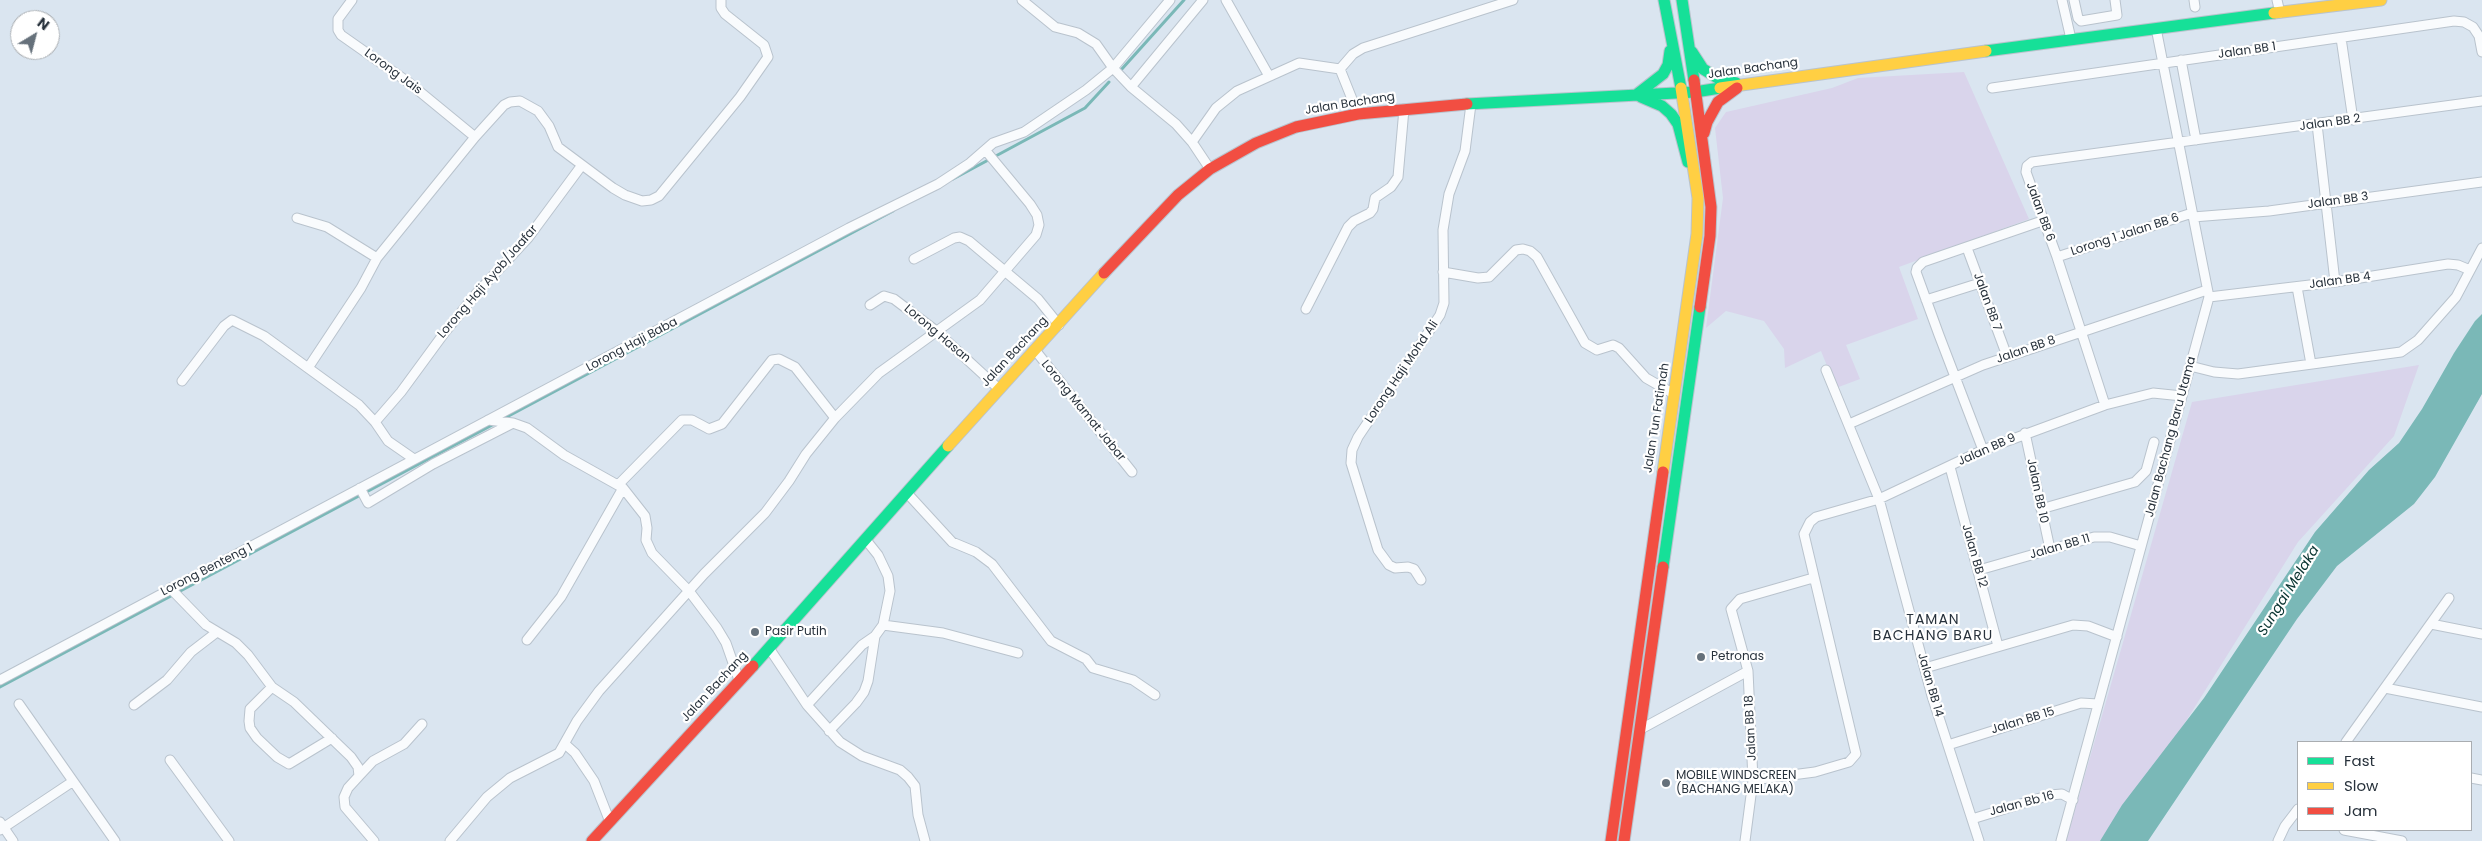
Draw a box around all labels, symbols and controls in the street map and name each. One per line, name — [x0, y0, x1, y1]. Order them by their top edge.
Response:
north arrow — [10, 10, 60, 60]
text: N — [33, 13, 54, 35]
street label: Jalan BB 1 — [2217, 40, 2277, 62]
street label: Lorong Jais — [361, 46, 425, 98]
street label: Jalan Bachang — [1707, 56, 1799, 82]
street label: Jalan Bachang — [1304, 90, 1396, 118]
street label: Jalan BB 2 — [2299, 112, 2361, 134]
street label: Jalan BB 6 — [2023, 180, 2057, 244]
street label: Jalan BB 3 — [2307, 190, 2369, 212]
street label: Lorong 1 Jalan BB 6 — [2069, 211, 2181, 259]
street label: Lorong Haji Ayob/Jaafar — [435, 223, 541, 341]
street label: Jalan BB 4 — [2308, 270, 2372, 292]
street label: Jalan BB 7 — [1970, 271, 2004, 333]
street label: Lorong Hasan — [901, 302, 973, 366]
street label: Jalan Bachang — [979, 314, 1051, 390]
street label: Lorong Haji Baba — [584, 315, 680, 375]
street label: Lorong Haji Mohd Ali — [1362, 318, 1442, 426]
street label: Jalan BB 8 — [1994, 333, 2058, 367]
street label: Jalan Bachang Baru Utama — [2143, 355, 2199, 519]
street label: Lorong Mamat Jabar — [1038, 358, 1128, 464]
street label: Jalan Tun Fatimah — [1641, 362, 1673, 474]
street label: Jalan BB 9 — [1956, 431, 2018, 469]
street label: Jalan BB 10 — [2023, 457, 2051, 525]
street label: Jalan BB 12 — [1958, 523, 1990, 589]
street label: Jalan BB 11 — [2028, 532, 2092, 562]
street label: Lorong Benteng 1 — [159, 541, 255, 599]
water label: Sungai Melaka — [2255, 543, 2323, 639]
district label: TAMAN BACHANG BARU — [1871, 612, 1995, 644]
place label: Pasir Putih — [765, 625, 827, 639]
marker: Pasir Putih — [749, 626, 761, 638]
street label: Jalan Bachang — [679, 649, 751, 725]
place label: Petronas — [1711, 650, 1764, 664]
marker: Petronas — [1695, 651, 1707, 663]
street label: Jalan BB 14 — [1914, 651, 1946, 719]
street label: Jalan BB 18 — [1742, 695, 1760, 761]
street label: Jalan BB 15 — [1989, 705, 2057, 737]
legend — [2297, 741, 2472, 831]
text: Fast — [2344, 750, 2375, 771]
place label: MOBILE WINDSCREEN (BACHANG MELAKA) — [1676, 769, 1797, 797]
text: Slow — [2344, 775, 2378, 796]
marker: MOBILE WINDSCREEN (BACHANG MELAKA) — [1660, 777, 1672, 789]
street label: Jalan Bb 16 — [1988, 788, 2056, 820]
text: Jam — [2344, 800, 2378, 821]

